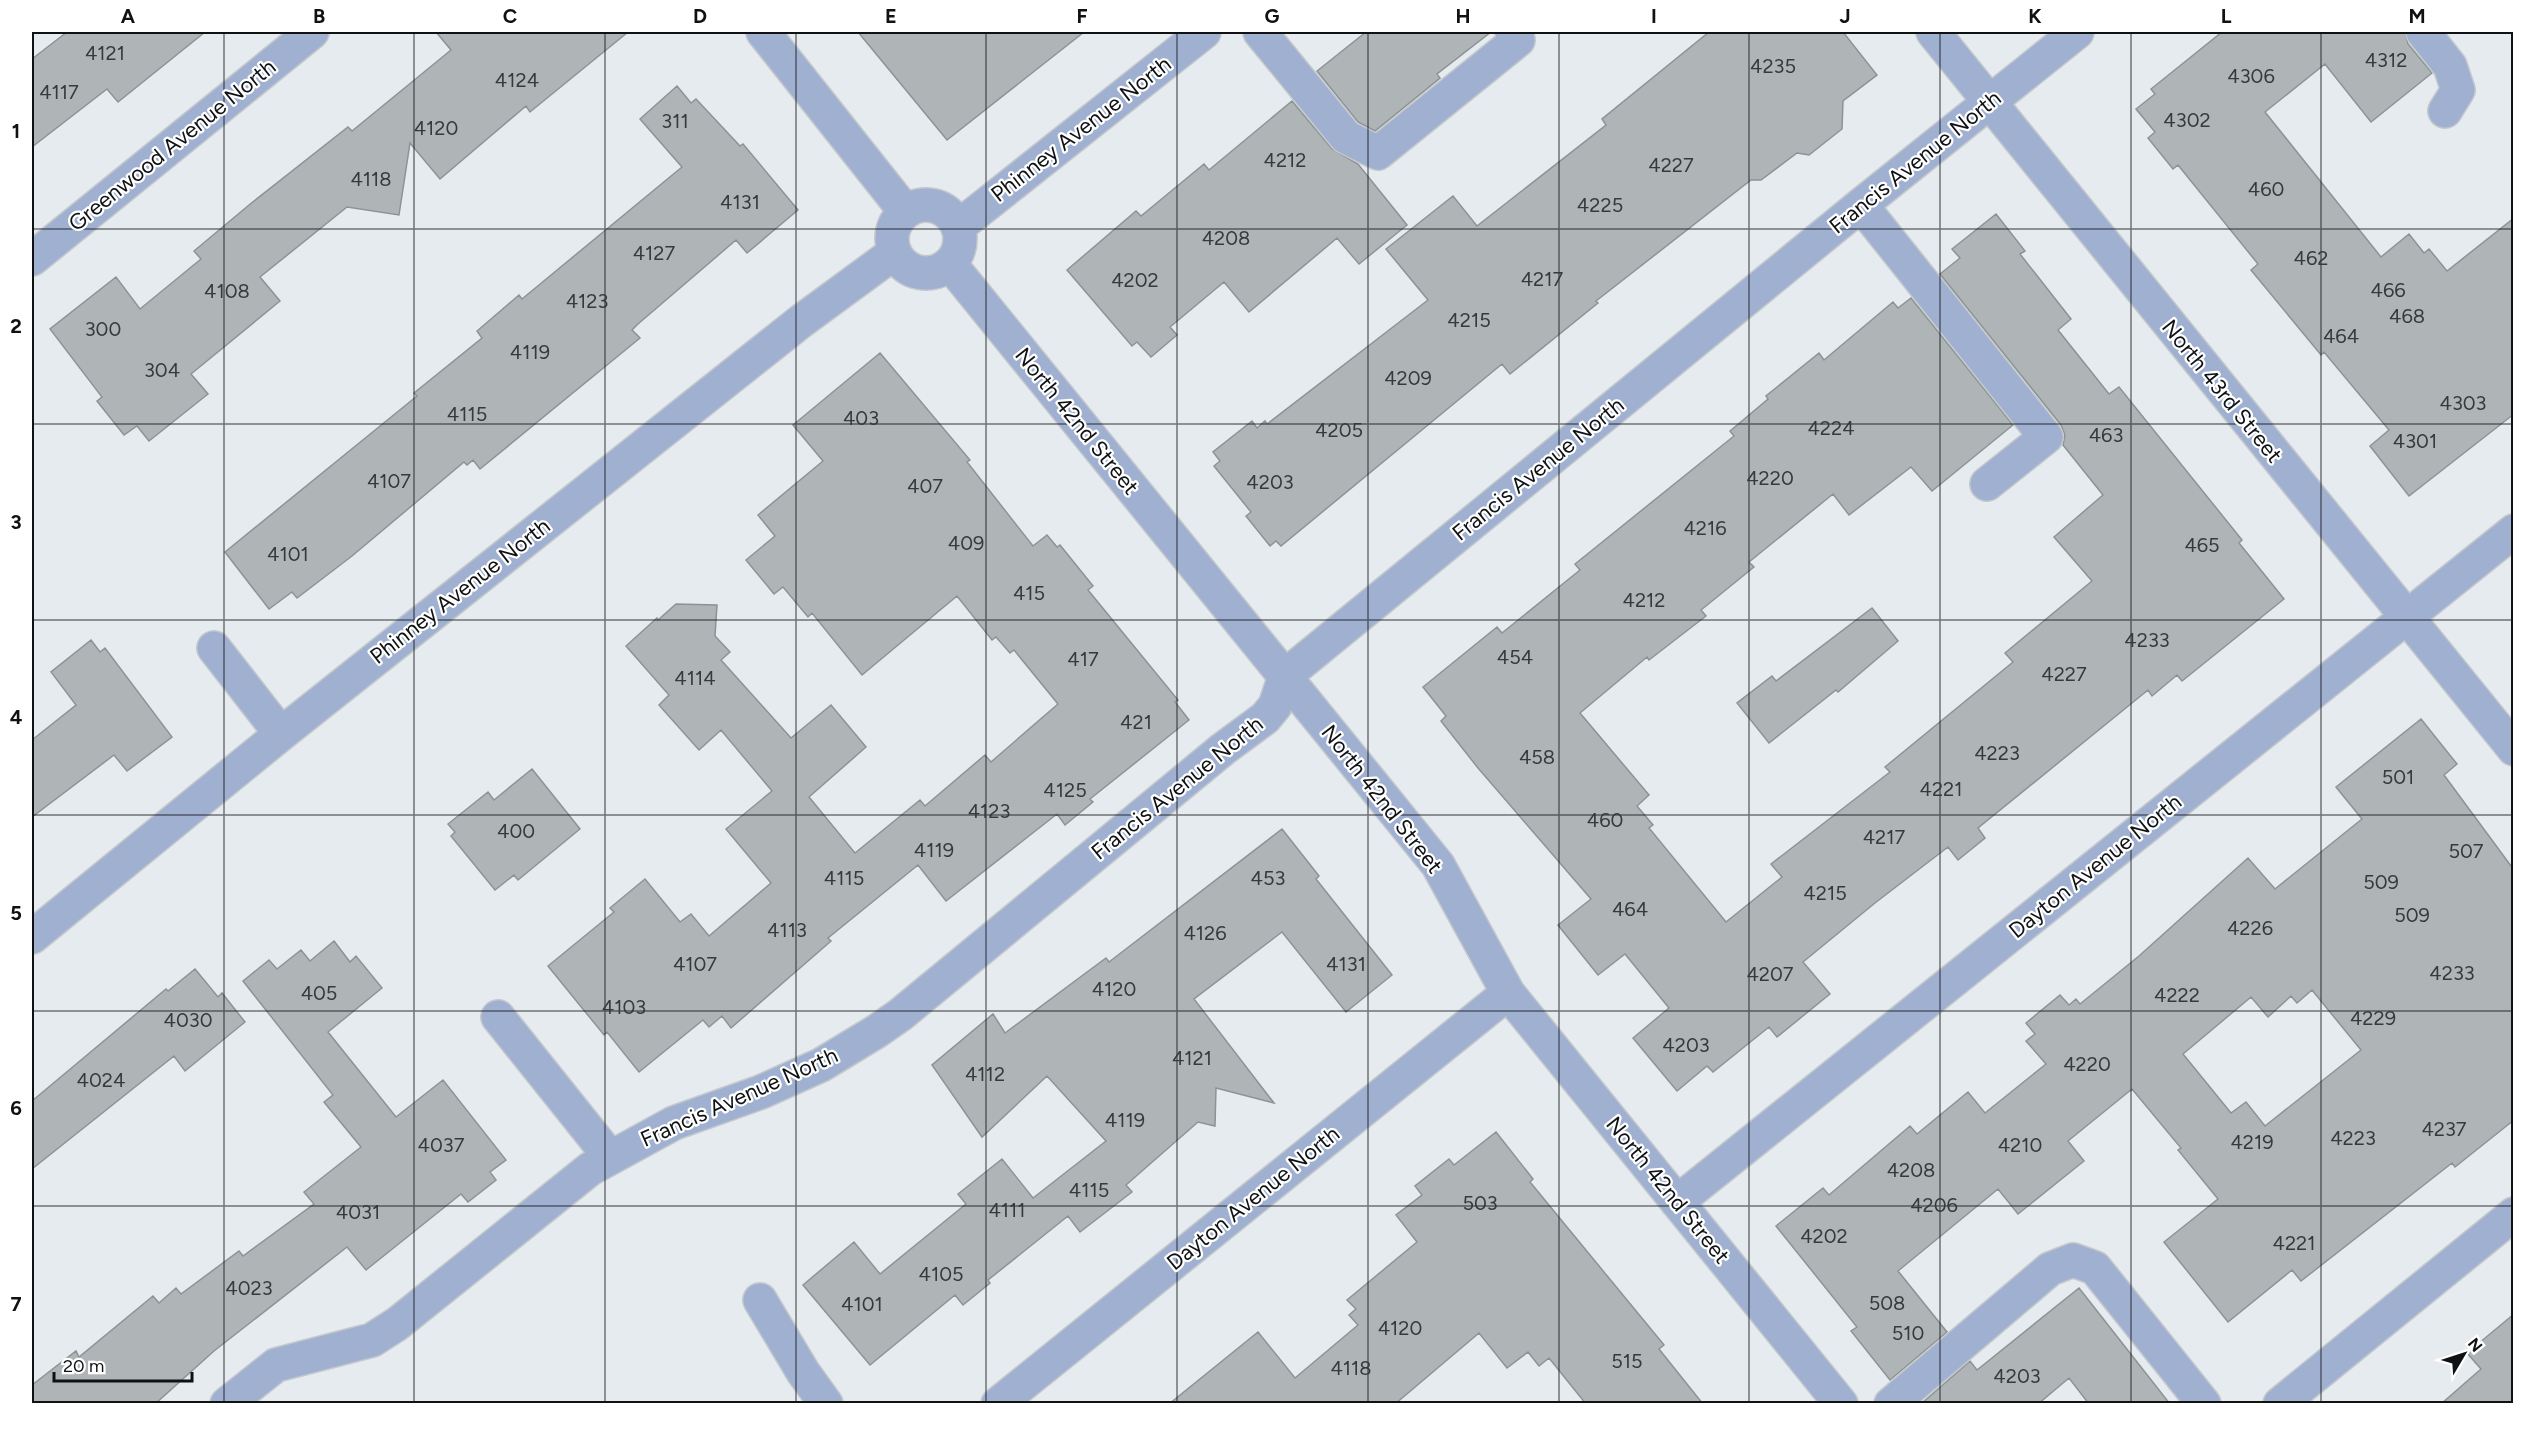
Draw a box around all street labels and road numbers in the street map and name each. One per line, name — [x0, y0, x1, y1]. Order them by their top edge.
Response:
street label: Phinney Avenue North — [986, 50, 1176, 208]
street label: Greenwood Avenue North — [63, 53, 281, 237]
street label: Francis Avenue North — [1824, 84, 2006, 240]
street label: North 43rd Street — [2156, 314, 2288, 468]
street label: North 42nd Street — [1009, 342, 1145, 500]
street label: Francis Avenue North — [1447, 391, 1629, 547]
street label: Phinney Avenue North — [365, 512, 555, 670]
street label: Francis Avenue North — [1086, 710, 1268, 866]
street label: North 42nd Street — [1316, 719, 1448, 879]
street label: Dayton Avenue North — [2003, 788, 2187, 944]
street label: Francis Avenue North — [636, 1041, 842, 1153]
street label: North 42nd Street — [1600, 1111, 1736, 1269]
street label: Dayton Avenue North — [1161, 1120, 1345, 1276]

